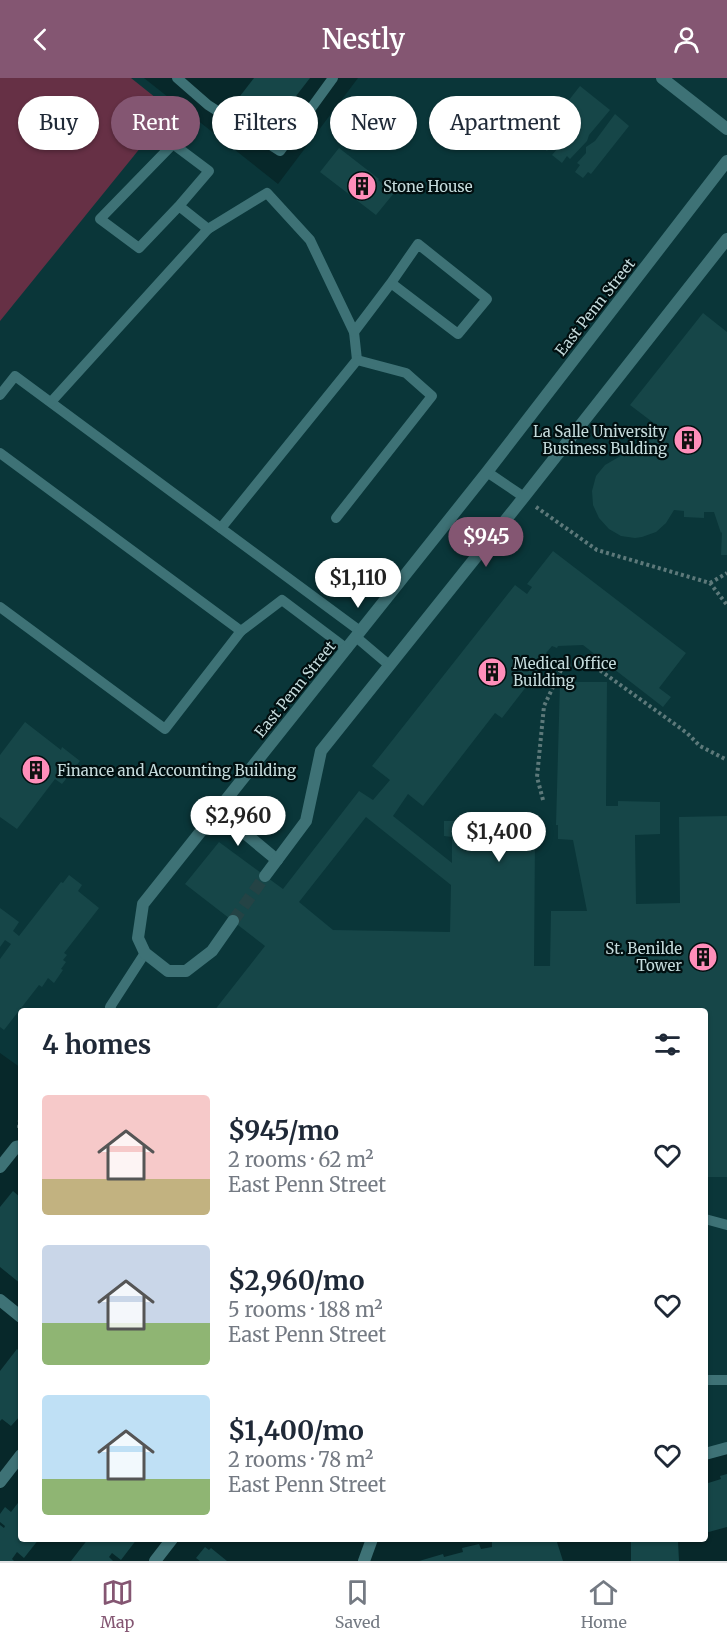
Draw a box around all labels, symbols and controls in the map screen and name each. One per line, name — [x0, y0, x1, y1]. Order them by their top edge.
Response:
text: Nestly — [322, 22, 405, 56]
icon: back — [24, 23, 57, 56]
icon: person — [670, 23, 703, 56]
chip: Buy — [18, 96, 99, 150]
chip: Rent — [111, 96, 200, 150]
chip: Filters — [212, 96, 318, 150]
chip: New — [330, 96, 417, 150]
chip: Apartment — [429, 96, 581, 150]
building icon: Stone House — [346, 170, 378, 202]
place label: Stone House — [383, 177, 473, 196]
street label: East Penn Street — [551, 254, 639, 360]
place label: La Salle University Business Bulding — [533, 422, 667, 458]
building icon: La Salle University Business Bulding — [672, 424, 704, 456]
pin: $945 — [450, 517, 522, 568]
text: $945 — [462, 524, 510, 549]
pin: $1,110 — [309, 558, 407, 609]
text: $1,110 — [329, 565, 387, 590]
street label: East Penn Street — [250, 637, 340, 741]
place label: Medical Office Building — [513, 654, 616, 690]
building icon: Medical Office Building — [476, 656, 508, 688]
building icon: Finance and Accounting Building — [20, 754, 52, 786]
place label: Finance and Accounting Building — [57, 761, 296, 780]
pin: $2,960 — [189, 796, 287, 847]
text: $2,960 — [205, 803, 271, 828]
pin: $1,400 — [450, 812, 548, 863]
text: $1,400 — [466, 819, 532, 844]
place label: St. Benilde Tower — [605, 939, 682, 975]
building icon: St. Benilde Tower — [687, 941, 719, 973]
text: 4 homes — [42, 1028, 151, 1061]
icon: filters — [651, 1028, 684, 1061]
text: $945/mo — [228, 1114, 339, 1147]
icon: home — [90, 1119, 162, 1191]
icon: heart — [651, 1139, 684, 1172]
text: 2 rooms · 62 m² — [228, 1147, 374, 1172]
text: East Penn Street — [228, 1172, 386, 1197]
text: $2,960/mo — [228, 1264, 365, 1297]
icon: home — [90, 1269, 162, 1341]
icon: heart — [651, 1289, 684, 1322]
text: 5 rooms · 188 m² — [228, 1297, 383, 1322]
text: East Penn Street — [228, 1322, 386, 1347]
text: $1,400/mo — [228, 1414, 364, 1447]
icon: home — [90, 1419, 162, 1491]
icon: heart — [651, 1439, 684, 1472]
text: 2 rooms · 78 m² — [228, 1447, 373, 1472]
text: East Penn Street — [228, 1472, 386, 1497]
tab: Map — [100, 1576, 134, 1632]
tab: Saved — [335, 1576, 380, 1632]
tab: Home — [581, 1576, 627, 1632]

